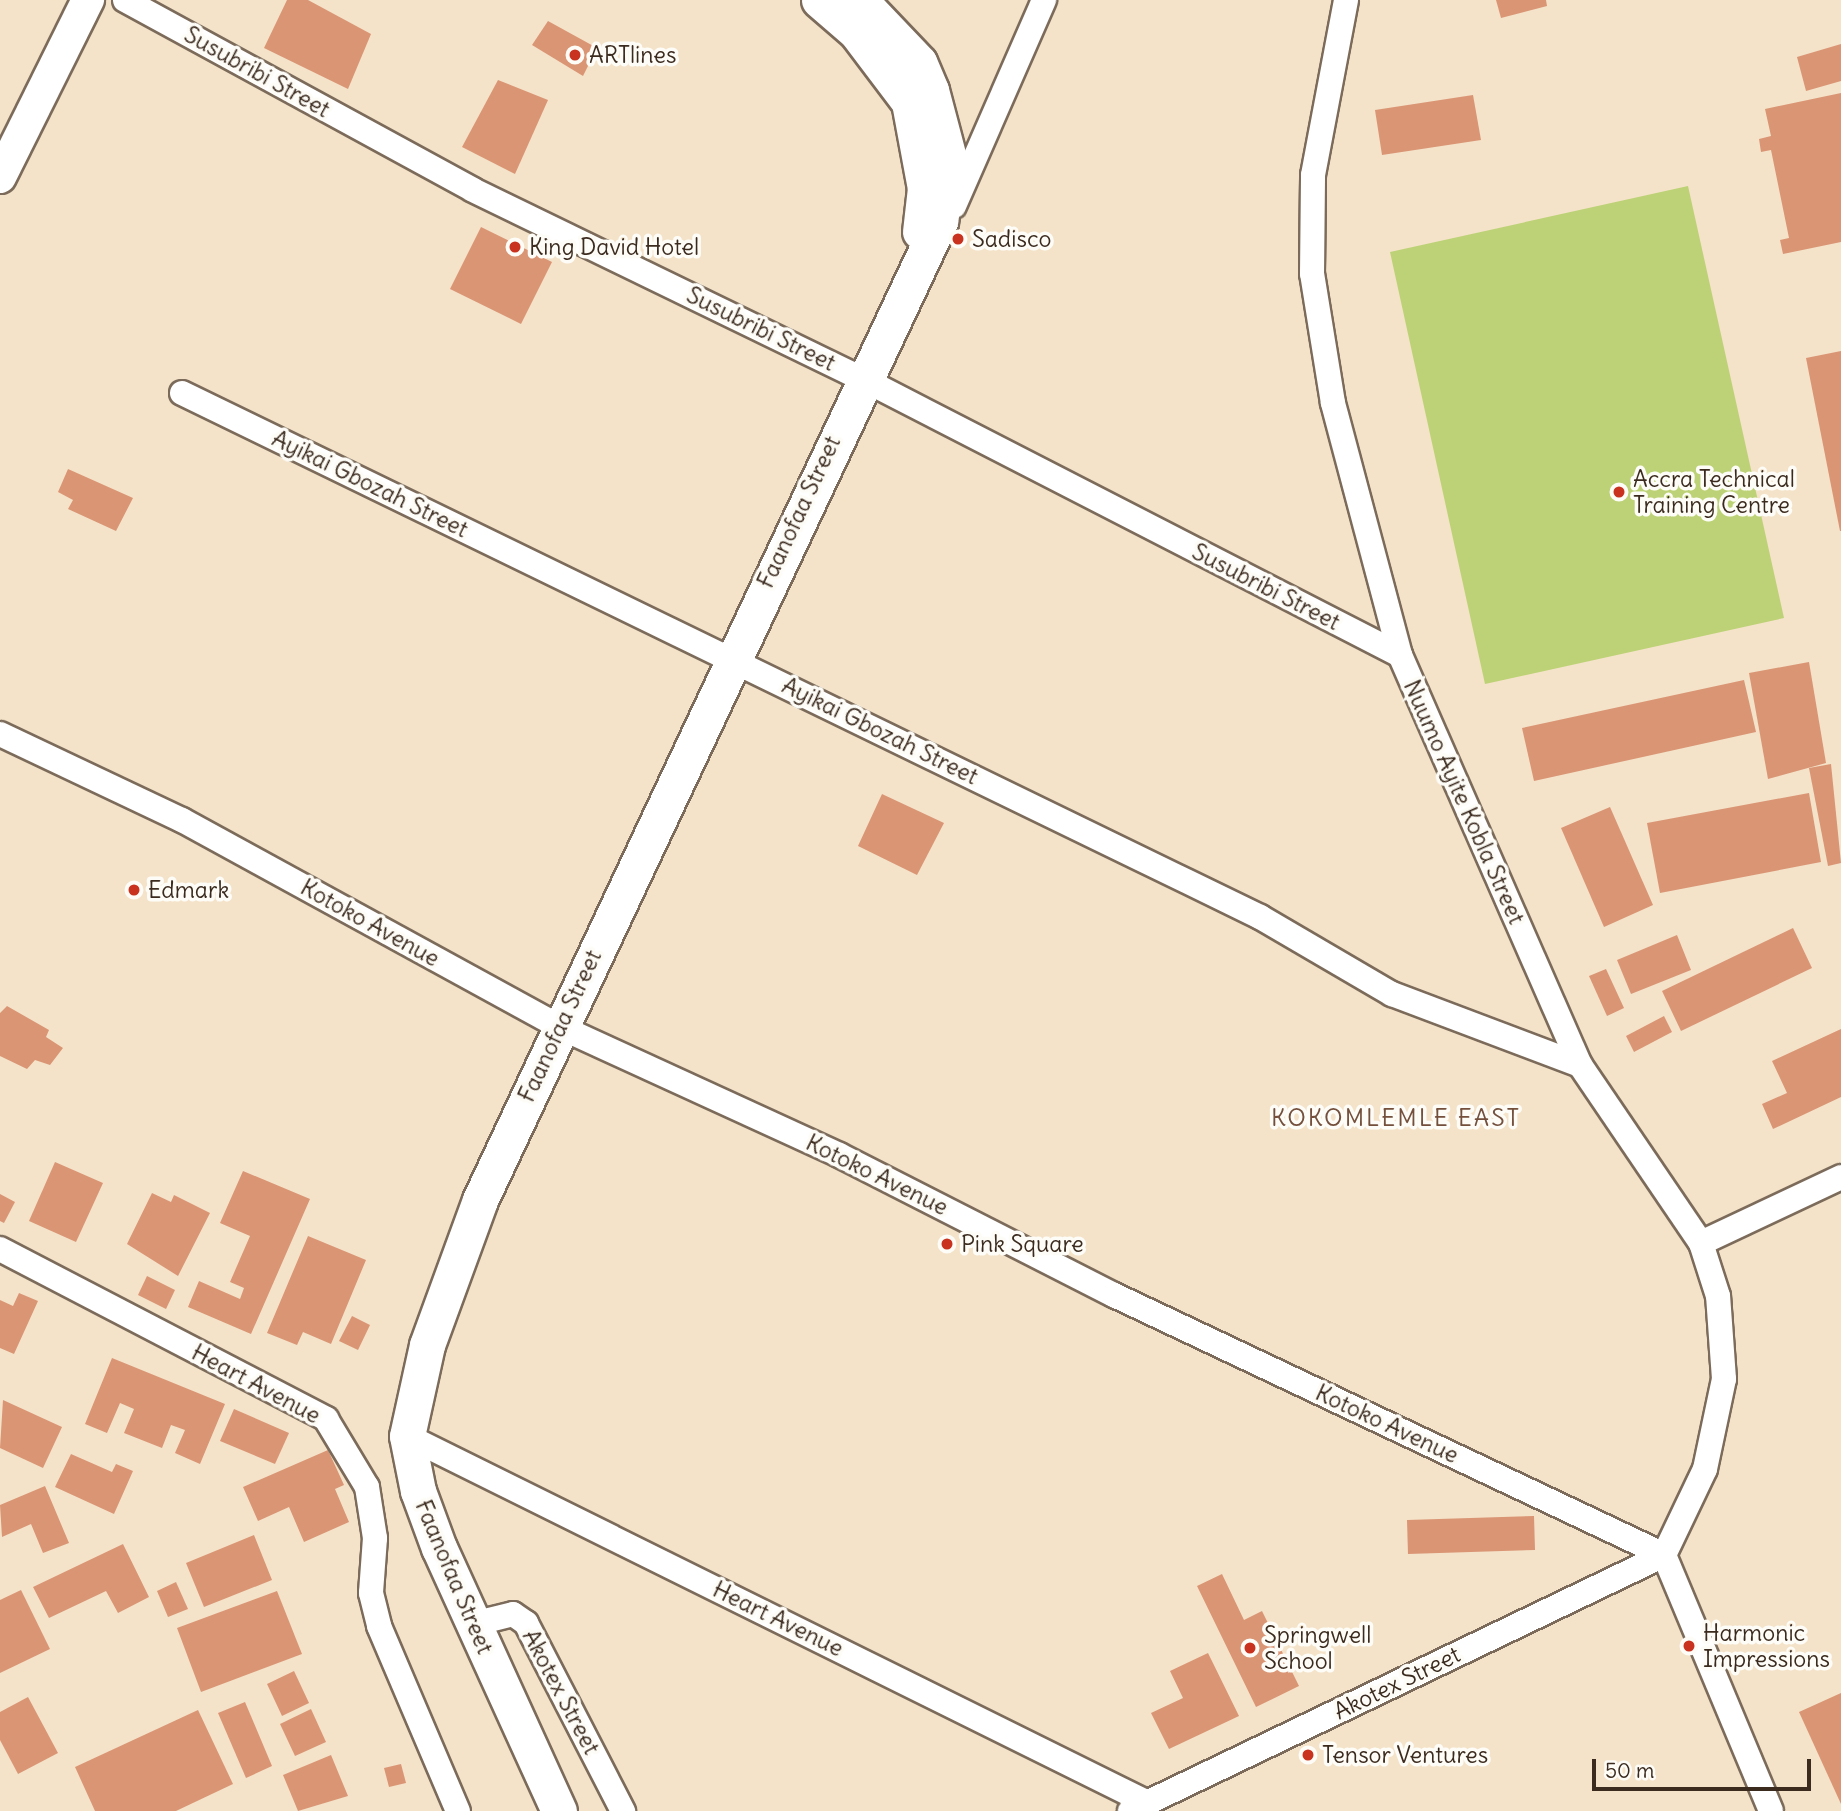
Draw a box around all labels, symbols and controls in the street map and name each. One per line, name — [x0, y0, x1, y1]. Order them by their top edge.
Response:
street label: Susubribi Street — [179, 21, 335, 123]
place label: ARTlines — [589, 41, 676, 69]
marker: ARTlines — [567, 47, 583, 63]
place label: Sadisco — [972, 225, 1051, 253]
marker: Sadisco — [950, 231, 966, 247]
place label: King David Hotel — [529, 233, 699, 261]
marker: King David Hotel — [507, 239, 523, 255]
street label: Susubribi Street — [682, 281, 840, 377]
street label: Ayikai Gbozah Street — [268, 425, 472, 543]
street label: Faanofaa Street — [752, 432, 846, 592]
place label: Accra Technical Training Centre — [1633, 465, 1795, 519]
marker: Accra Technical Training Centre — [1611, 484, 1627, 500]
street label: Susubribi Street — [1188, 538, 1344, 636]
street label: Ayikai Gbozah Street — [778, 672, 982, 790]
street label: Nuumo Ayite Kobla Street — [1398, 676, 1530, 928]
street label: Kotoko Avenue — [296, 873, 444, 973]
place label: Edmark — [148, 876, 229, 904]
marker: Edmark — [126, 882, 142, 898]
street label: Faanofaa Street — [513, 946, 607, 1106]
district label: KOKOMLEMLE EAST — [1273, 1104, 1519, 1132]
street label: Kotoko Avenue — [802, 1129, 952, 1221]
place label: Pink Square — [961, 1230, 1084, 1258]
marker: Pink Square — [939, 1236, 955, 1252]
street label: Heart Avenue — [187, 1339, 325, 1429]
street label: Kotoko Avenue — [1311, 1379, 1463, 1469]
street label: Faanofaa Street — [409, 1496, 499, 1658]
street label: Heart Avenue — [708, 1576, 848, 1662]
place label: Harmonic Impressions — [1703, 1619, 1830, 1673]
place label: Springwell School — [1264, 1621, 1371, 1675]
street label: Akotex Street — [517, 1625, 605, 1759]
marker: Harmonic Impressions — [1681, 1638, 1697, 1654]
marker: Springwell School — [1242, 1640, 1258, 1656]
street label: Akotex Street — [1329, 1641, 1465, 1725]
place label: Tensor Ventures — [1322, 1741, 1488, 1769]
scale bar — [1596, 1744, 1815, 1788]
marker: Tensor Ventures — [1300, 1747, 1316, 1763]
text: 50 m — [1605, 1757, 1654, 1784]

